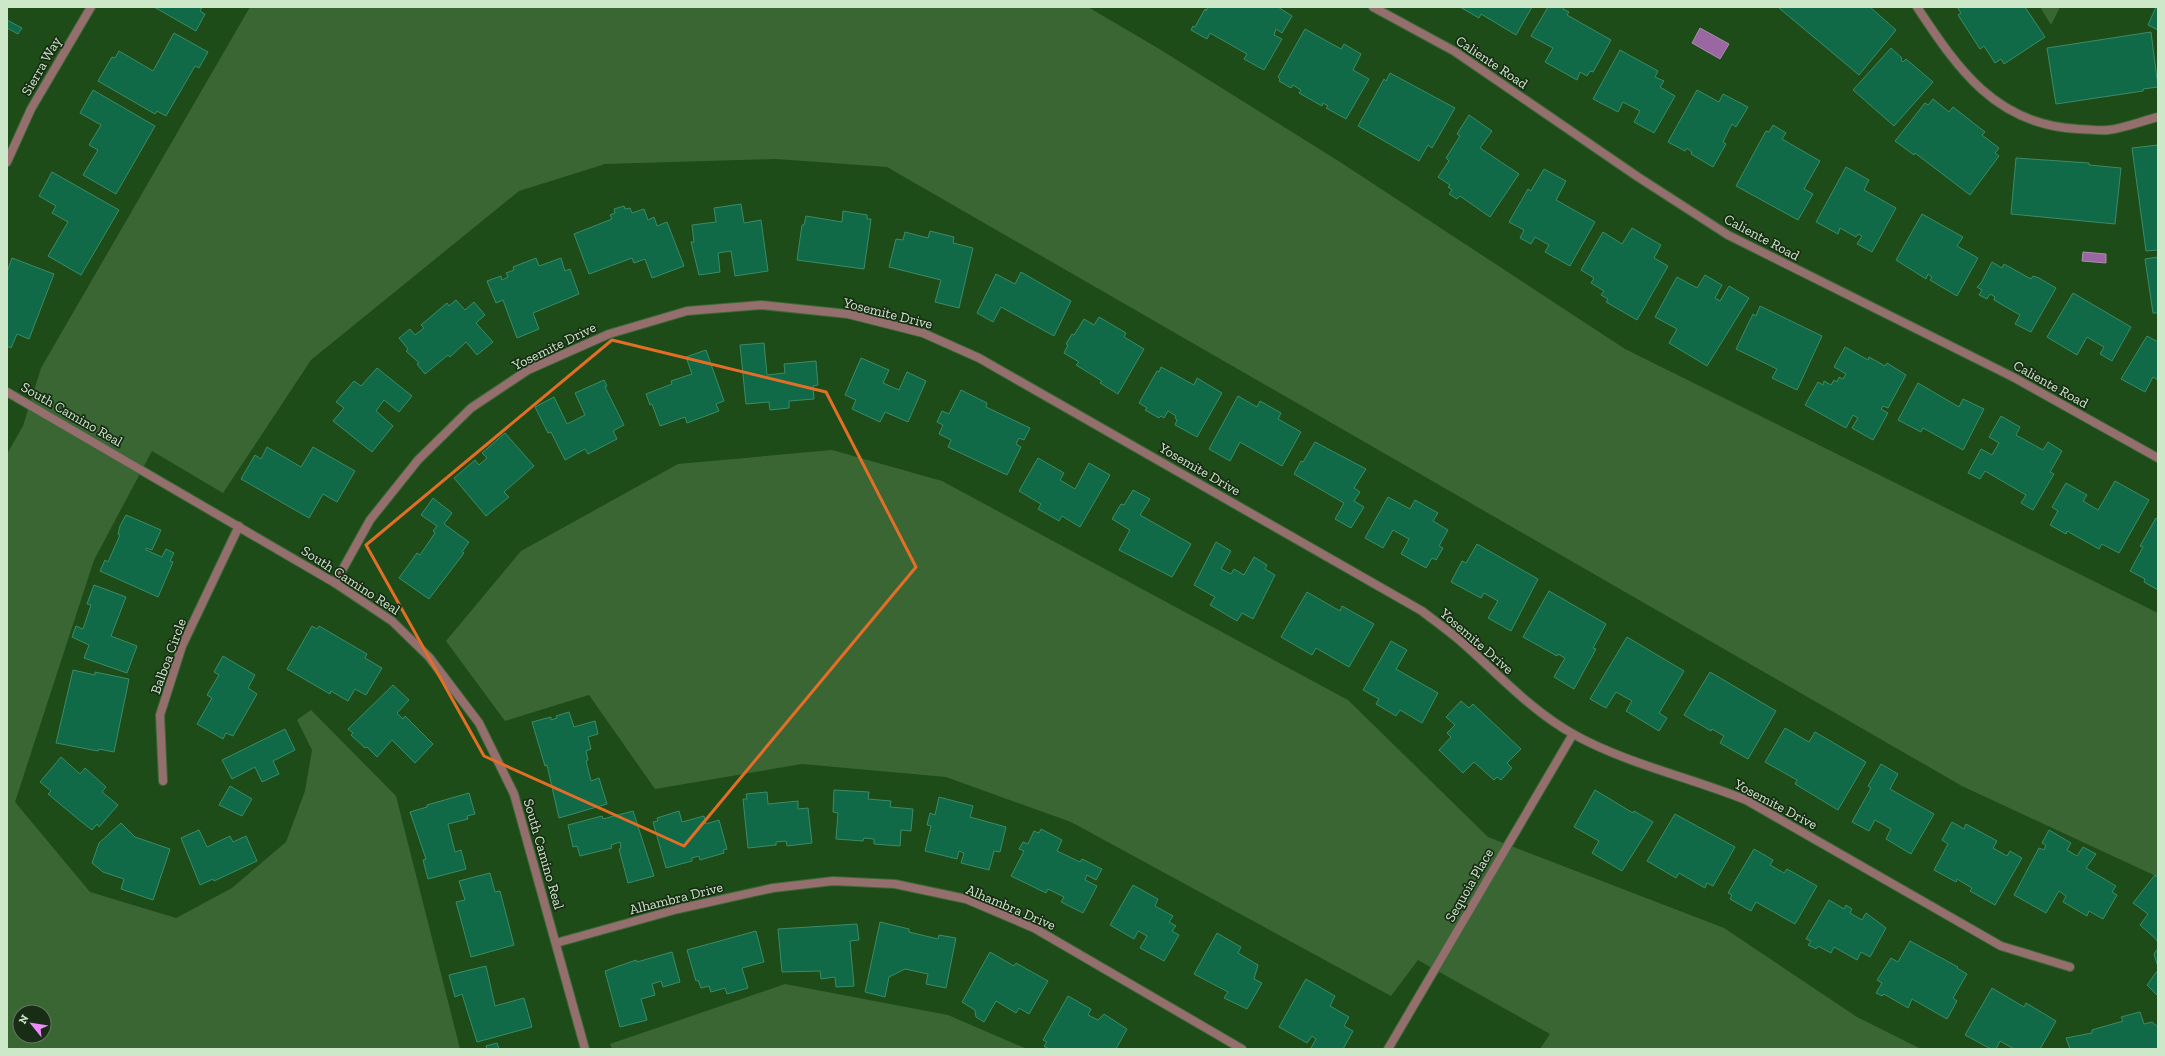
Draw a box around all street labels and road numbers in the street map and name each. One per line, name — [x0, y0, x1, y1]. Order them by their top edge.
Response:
street label: Caliente Road — [1453, 32, 1531, 93]
street label: Sierra Way — [18, 33, 66, 99]
street label: Caliente Road — [1721, 210, 1803, 265]
street label: Yosemite Drive — [841, 294, 935, 333]
street label: Yosemite Drive — [509, 319, 599, 375]
street label: Caliente Road — [2010, 357, 2091, 412]
street label: South Camino Real — [18, 378, 126, 451]
street label: Yosemite Drive — [1155, 439, 1244, 500]
street label: South Camino Real — [298, 542, 404, 619]
street label: Yosemite Drive — [1436, 604, 1517, 678]
street label: Balboa Circle — [147, 616, 190, 696]
street label: Yosemite Drive — [1731, 775, 1820, 834]
street label: South Camino Real — [520, 797, 568, 912]
street label: Sequoia Place — [1442, 845, 1497, 925]
street label: Alhambra Drive — [628, 879, 725, 918]
street label: Alhambra Drive — [963, 881, 1059, 934]

